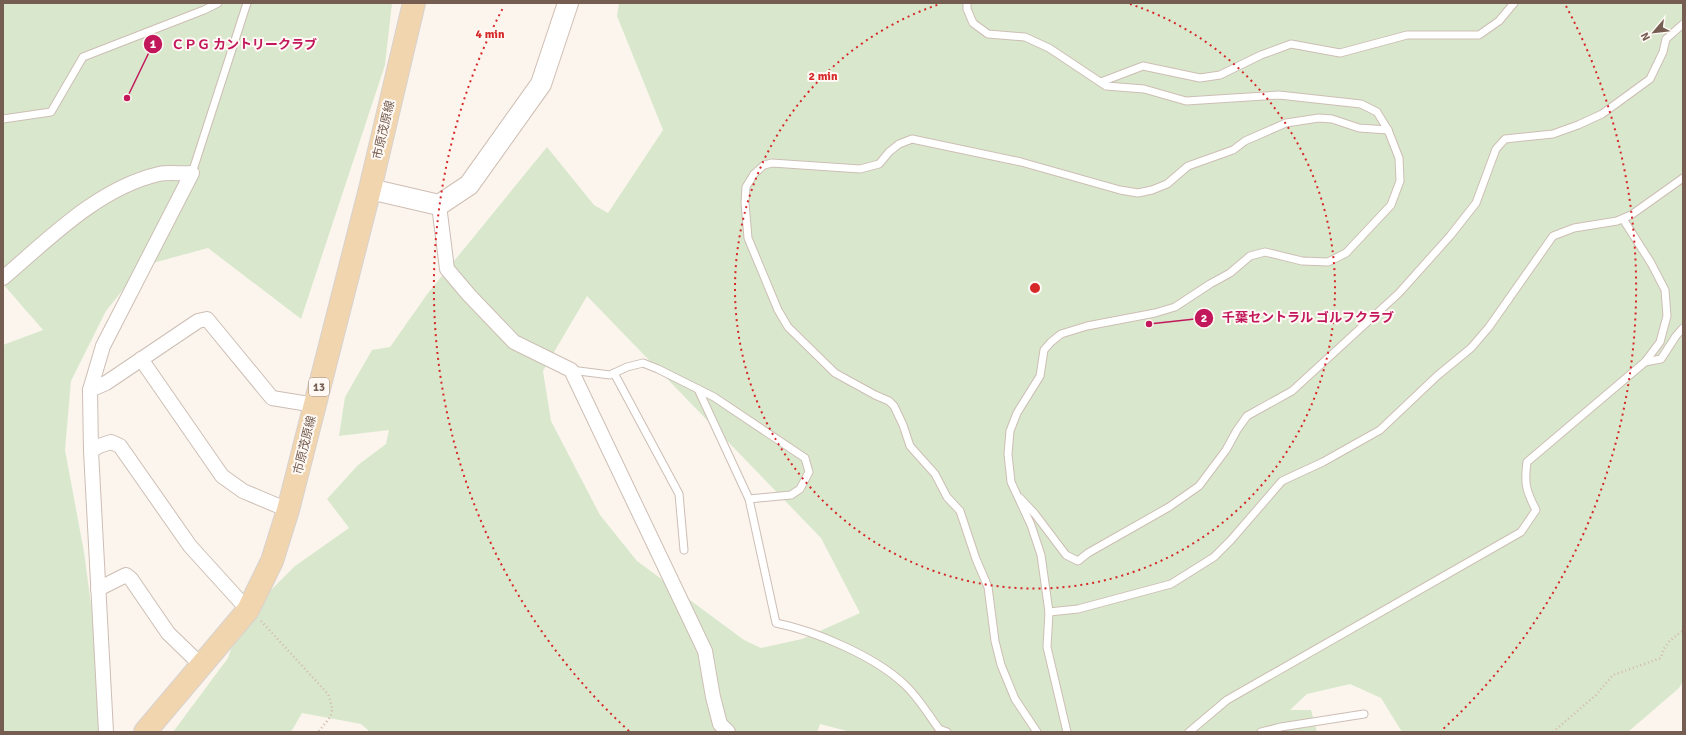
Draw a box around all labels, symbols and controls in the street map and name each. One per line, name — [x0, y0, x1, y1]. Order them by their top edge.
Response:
north arrow — [1634, 12, 1674, 52]
text: 4 min — [476, 27, 505, 42]
text: N — [1638, 30, 1653, 43]
callout: ＣＰＧ カントリークラブ — [143, 32, 325, 57]
text: 1 — [150, 37, 157, 52]
text: ＣＰＧ カントリークラブ — [171, 37, 317, 53]
text: 2 min — [809, 69, 838, 84]
street label: 市原茂原線 — [370, 99, 398, 161]
centre of rings — [1028, 281, 1042, 295]
callout: 千葉セントラル ゴルフクラブ — [1194, 305, 1402, 330]
text: 千葉セントラル ゴルフクラブ — [1222, 310, 1394, 326]
text: 2 — [1201, 311, 1207, 326]
road number: 13 — [309, 378, 329, 396]
street label: 市原茂原線 — [290, 414, 320, 476]

